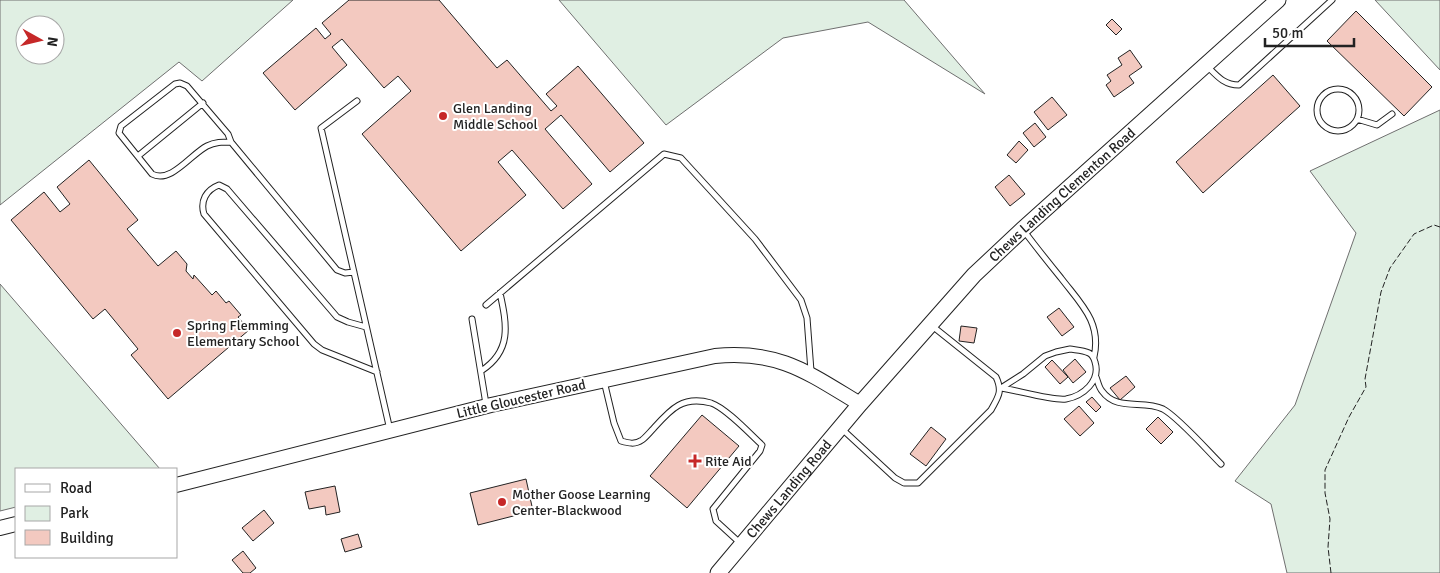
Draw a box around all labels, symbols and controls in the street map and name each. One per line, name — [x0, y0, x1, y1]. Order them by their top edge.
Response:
north arrow — [15, 15, 65, 65]
scale bar — [1265, 15, 1354, 47]
text: 50 m — [1272, 24, 1303, 42]
text: N — [43, 36, 61, 48]
place label: Glen Landing Middle School — [453, 100, 538, 133]
marker: Glen Landing Middle School — [437, 110, 449, 122]
street label: Chews Landing Clementon Road — [985, 124, 1139, 265]
place label: Spring Flemming Elementary School — [187, 317, 300, 350]
marker: Spring Flemming Elementary School — [171, 327, 183, 339]
street label: Little Gloucester Road — [455, 376, 587, 422]
street label: Chews Landing Road — [743, 436, 835, 542]
place label: Rite Aid — [705, 453, 752, 470]
marker: Rite Aid — [689, 455, 701, 467]
legend — [15, 468, 178, 558]
text: Road — [60, 479, 92, 497]
place label: Mother Goose Learning Center-Blackwood — [512, 486, 651, 519]
marker: Mother Goose Learning Center-Blackwood — [496, 496, 508, 508]
text: Park — [60, 504, 89, 522]
text: Building — [60, 529, 114, 547]

